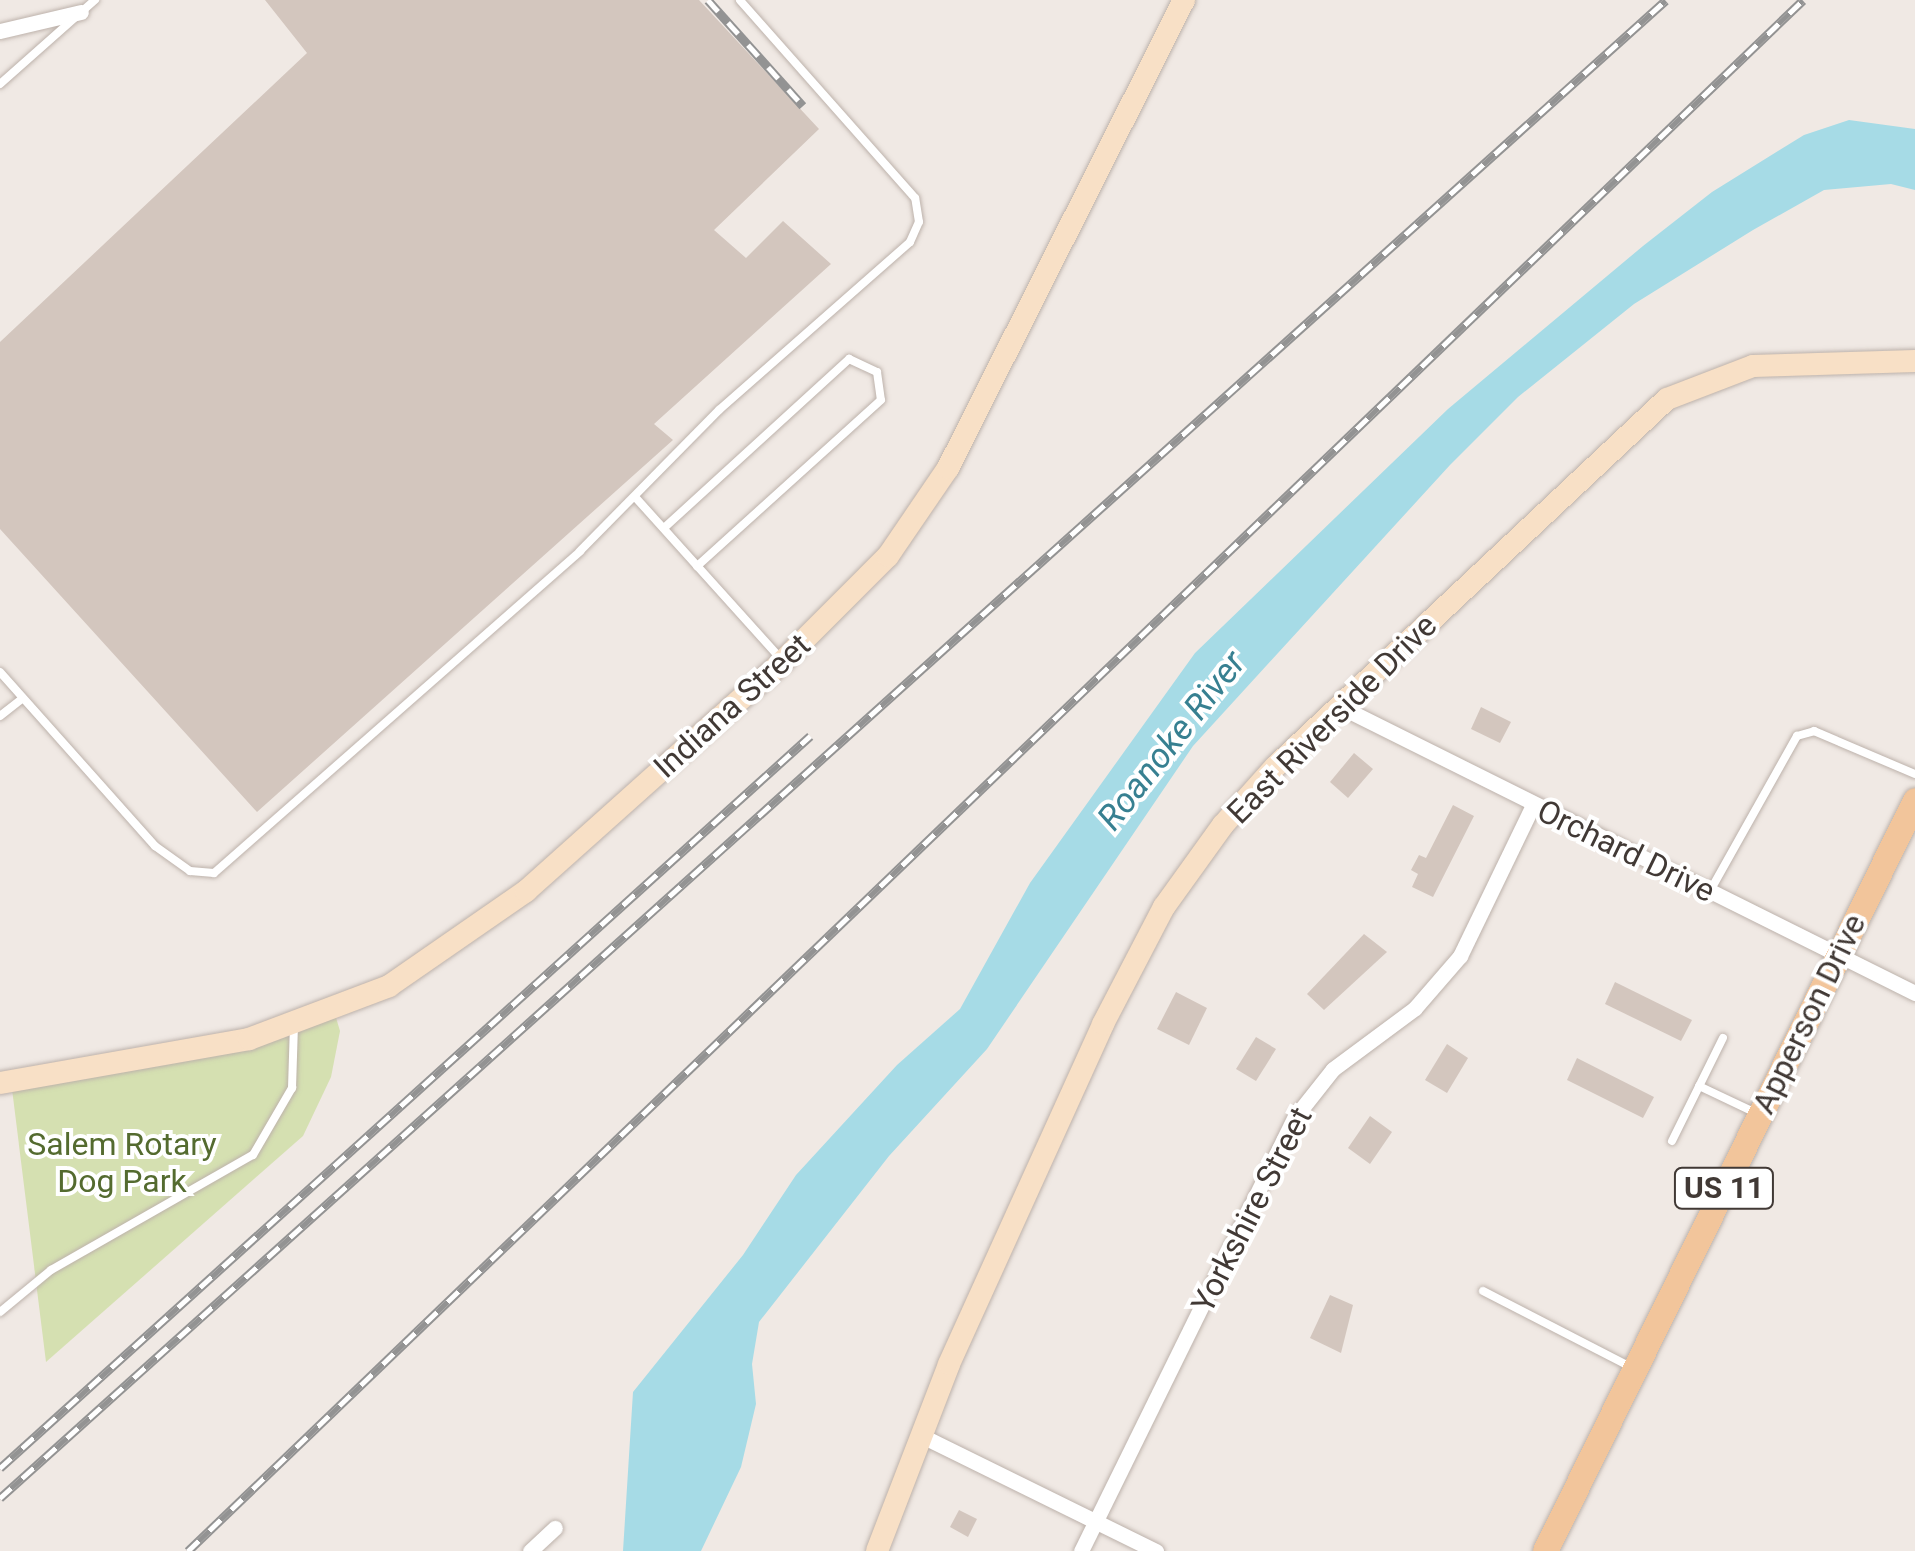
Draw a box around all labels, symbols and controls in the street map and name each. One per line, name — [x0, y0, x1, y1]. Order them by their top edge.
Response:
street label: East Riverside Drive — [1219, 606, 1445, 832]
street label: Indiana Street — [646, 626, 818, 786]
water label: Roanoke River — [1089, 643, 1255, 839]
street label: Orchard Drive — [1531, 791, 1721, 911]
street label: Apperson Drive — [1744, 908, 1874, 1120]
street label: Yorkshire Street — [1184, 1101, 1320, 1319]
park label: Salem Rotary Dog Park — [27, 1126, 217, 1201]
road number: US 11 — [1672, 1163, 1776, 1213]

